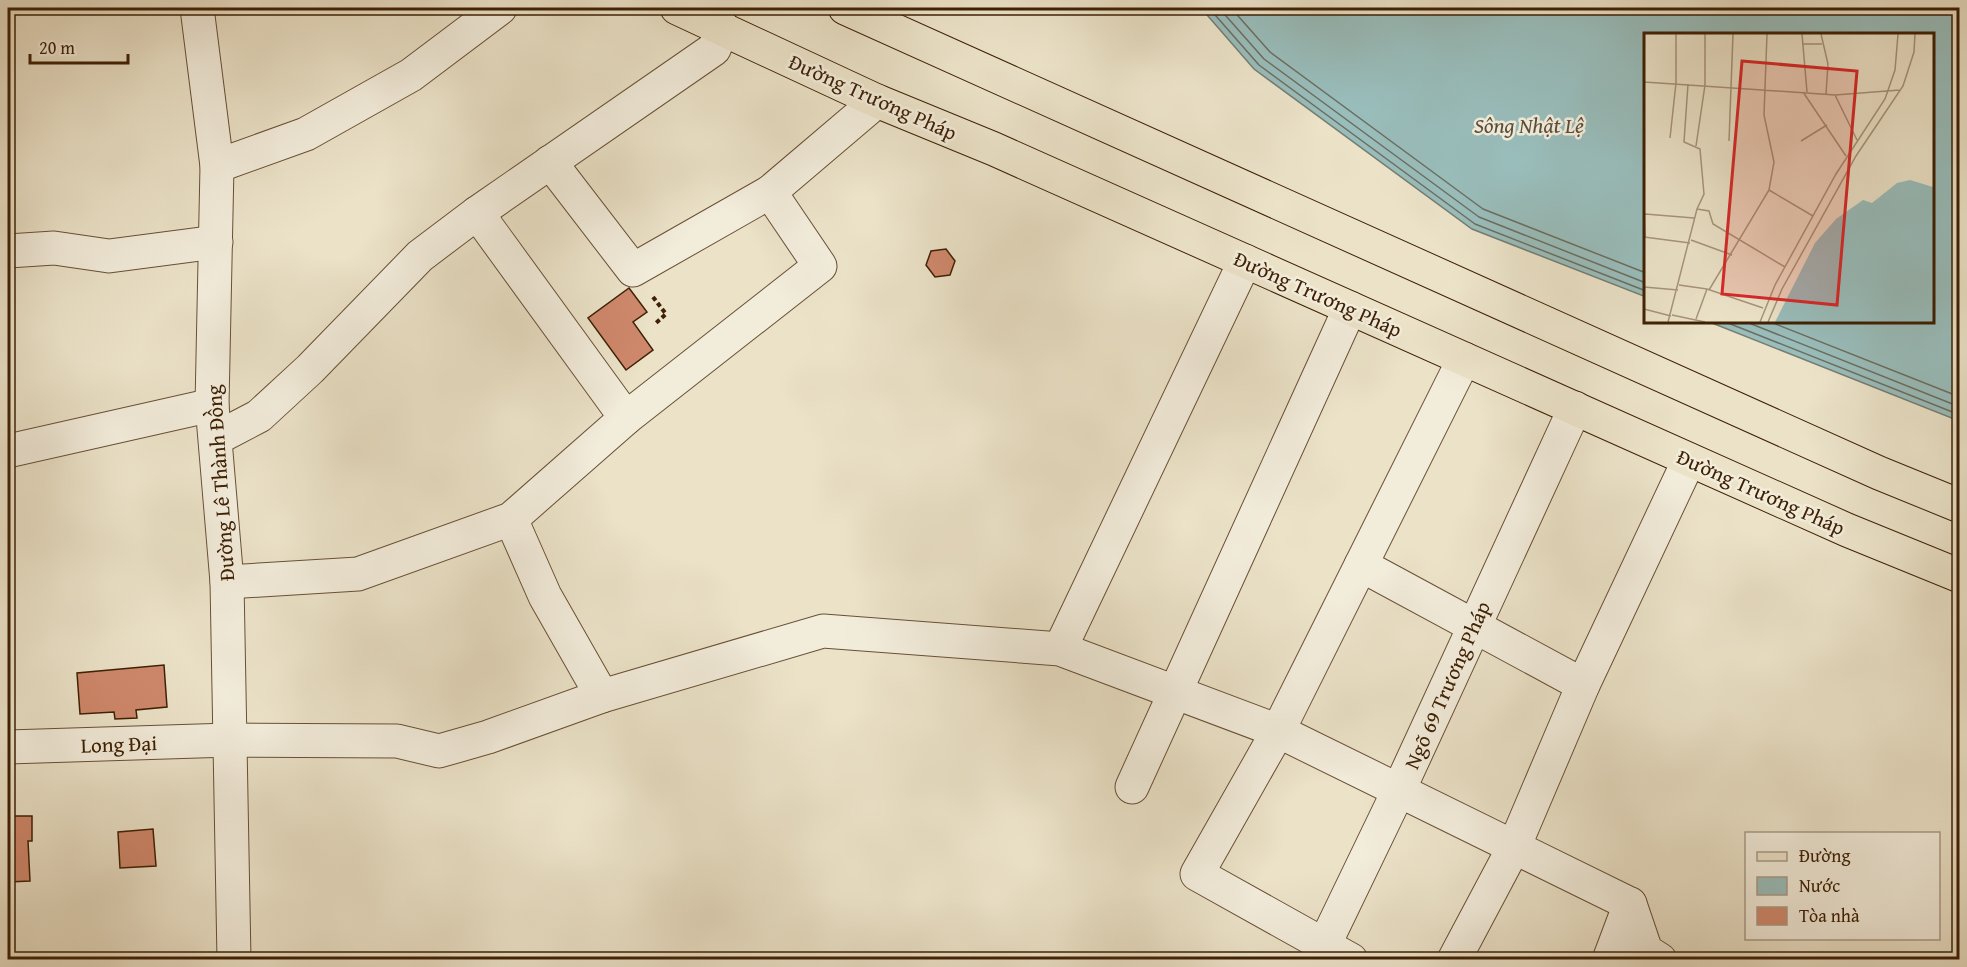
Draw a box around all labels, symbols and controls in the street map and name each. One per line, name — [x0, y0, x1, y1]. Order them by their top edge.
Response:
scale bar — [30, 27, 128, 65]
inset map — [1644, 33, 1934, 322]
text: 20 m — [39, 34, 75, 61]
street label: Đường Trương Pháp — [784, 46, 962, 148]
water label: Sông Nhật Lệ — [1474, 109, 1584, 141]
street label: Đường Trương Pháp — [1229, 243, 1407, 345]
street label: Đường Lê Thành Đồng — [198, 383, 242, 582]
street label: Đường Trương Pháp — [1672, 441, 1850, 543]
street label: Ngõ 69 Trương Pháp — [1396, 596, 1498, 774]
street label: Long Đại — [80, 727, 158, 761]
legend — [1745, 832, 1940, 940]
text: Đường — [1799, 842, 1850, 869]
text: Nước — [1799, 872, 1840, 899]
text: Tòa nhà — [1799, 902, 1860, 929]

